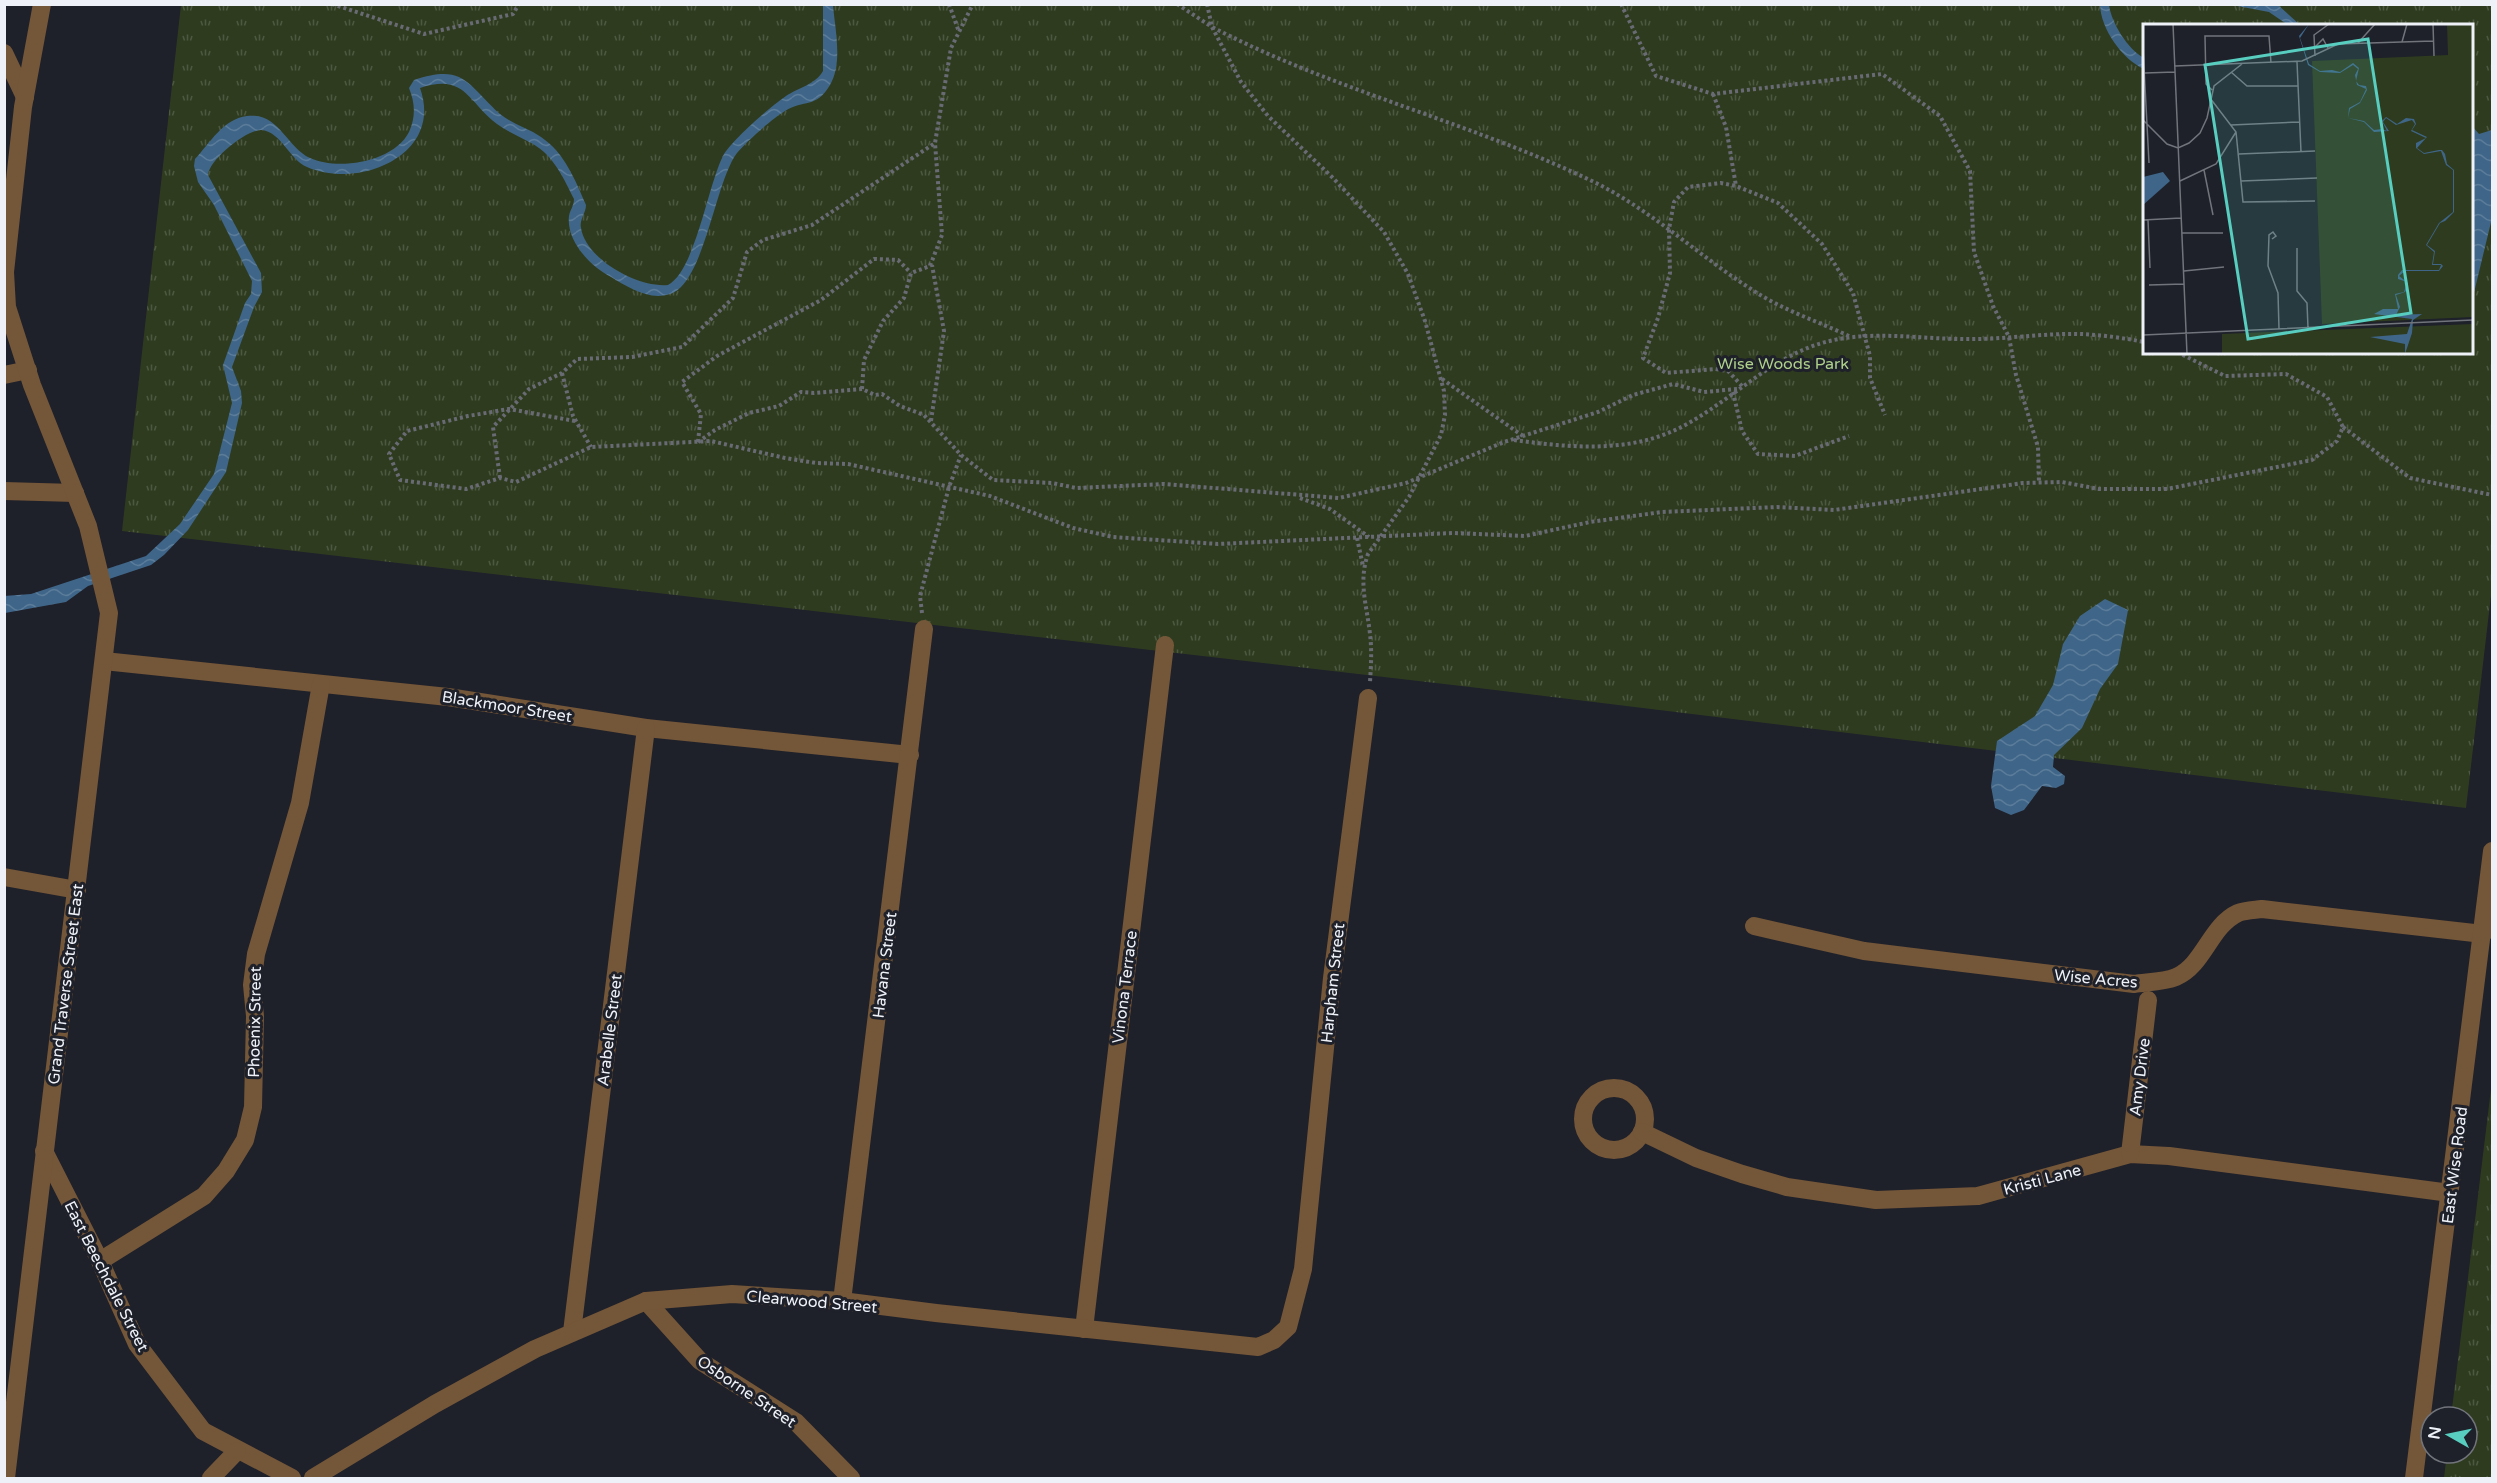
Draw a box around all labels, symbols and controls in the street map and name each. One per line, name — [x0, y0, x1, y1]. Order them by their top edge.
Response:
inset map — [2143, 24, 2473, 354]
park label: Wise Woods Park — [1717, 354, 1849, 374]
street label: Blackmoor Street — [440, 687, 573, 727]
street label: Grand Traverse Street East — [44, 883, 88, 1086]
street label: Havana Street — [869, 911, 901, 1019]
street label: Harpham Street — [1317, 922, 1349, 1044]
street label: Vinona Terrace — [1108, 929, 1142, 1045]
street label: Wise Acres — [2053, 965, 2139, 993]
street label: Phoenix Street — [244, 966, 266, 1078]
street label: Arabelle Street — [593, 973, 627, 1087]
street label: Amy Drive — [2125, 1037, 2155, 1117]
street label: East Wise Road — [2438, 1105, 2472, 1225]
street label: Kristi Lane — [2001, 1160, 2083, 1200]
street label: East Beechdale Street — [59, 1198, 153, 1355]
street label: Clearwood Street — [746, 1286, 878, 1318]
street label: Osborne Street — [693, 1351, 800, 1432]
north arrow — [2419, 1405, 2479, 1465]
text: N — [2424, 1425, 2446, 1441]

